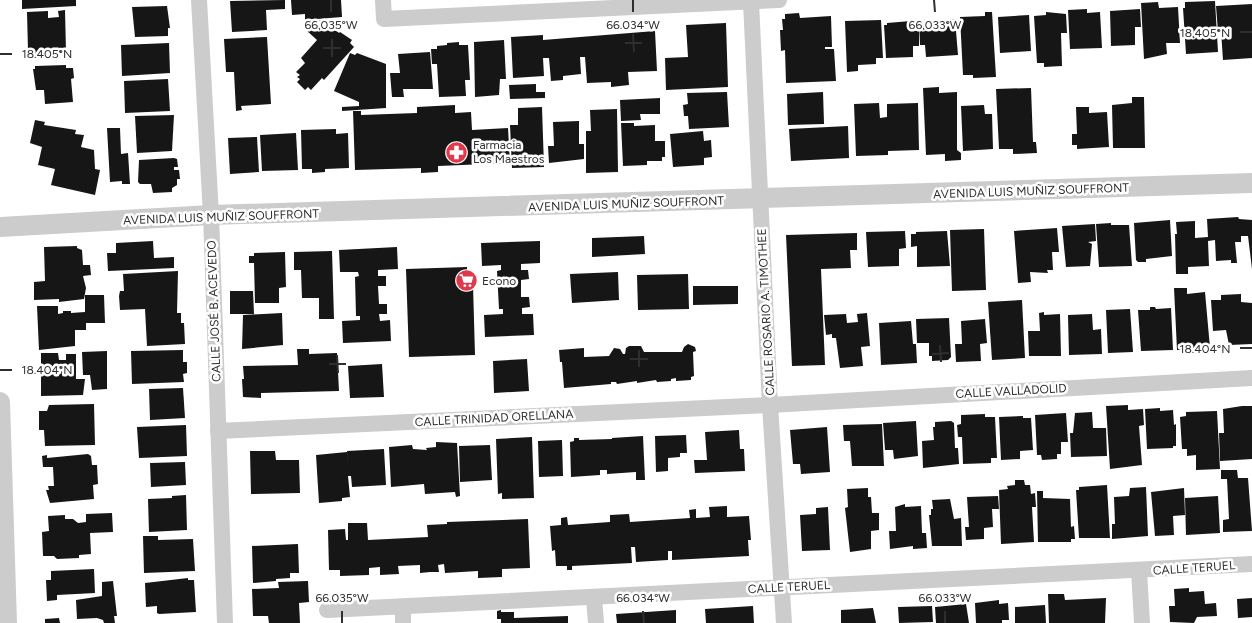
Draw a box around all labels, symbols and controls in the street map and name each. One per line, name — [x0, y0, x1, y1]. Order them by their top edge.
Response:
text: 66.035°W — [304, 18, 358, 32]
text: 66.034°W — [606, 18, 660, 32]
text: 66.033°W — [909, 18, 962, 32]
text: 18.405°N — [1180, 26, 1230, 40]
text: 18.405°N — [22, 47, 72, 61]
place label: Farmacia Los Maestros — [473, 138, 545, 166]
pharmacy icon: Farmacia Los Maestros — [445, 140, 469, 164]
street label: AVENIDA LUIS MUÑIZ SOUFFRONT — [933, 181, 1130, 201]
street label: AVENIDA LUIS MUÑIZ SOUFFRONT — [528, 194, 725, 214]
street label: AVENIDA LUIS MUÑIZ SOUFFRONT — [123, 207, 320, 227]
street label: CALLE ROSARIO A. TIMOTHEE — [755, 228, 777, 396]
street label: CALLE JOSÉ B. ACEVEDO — [205, 240, 223, 382]
supermarket icon: Econo — [454, 269, 478, 293]
place label: Econo — [482, 274, 516, 288]
text: 18.404°N — [1179, 342, 1231, 356]
text: 18.404°N — [21, 363, 73, 377]
street label: CALLE VALLADOLID — [955, 381, 1067, 401]
street label: CALLE TRINIDAD ORELLANA — [414, 407, 574, 429]
street label: CALLE TERUEL — [1152, 558, 1236, 578]
street label: CALLE TERUEL — [747, 578, 831, 596]
text: 66.035°W — [315, 591, 369, 605]
text: 66.034°W — [616, 591, 670, 605]
text: 66.033°W — [919, 591, 972, 605]

